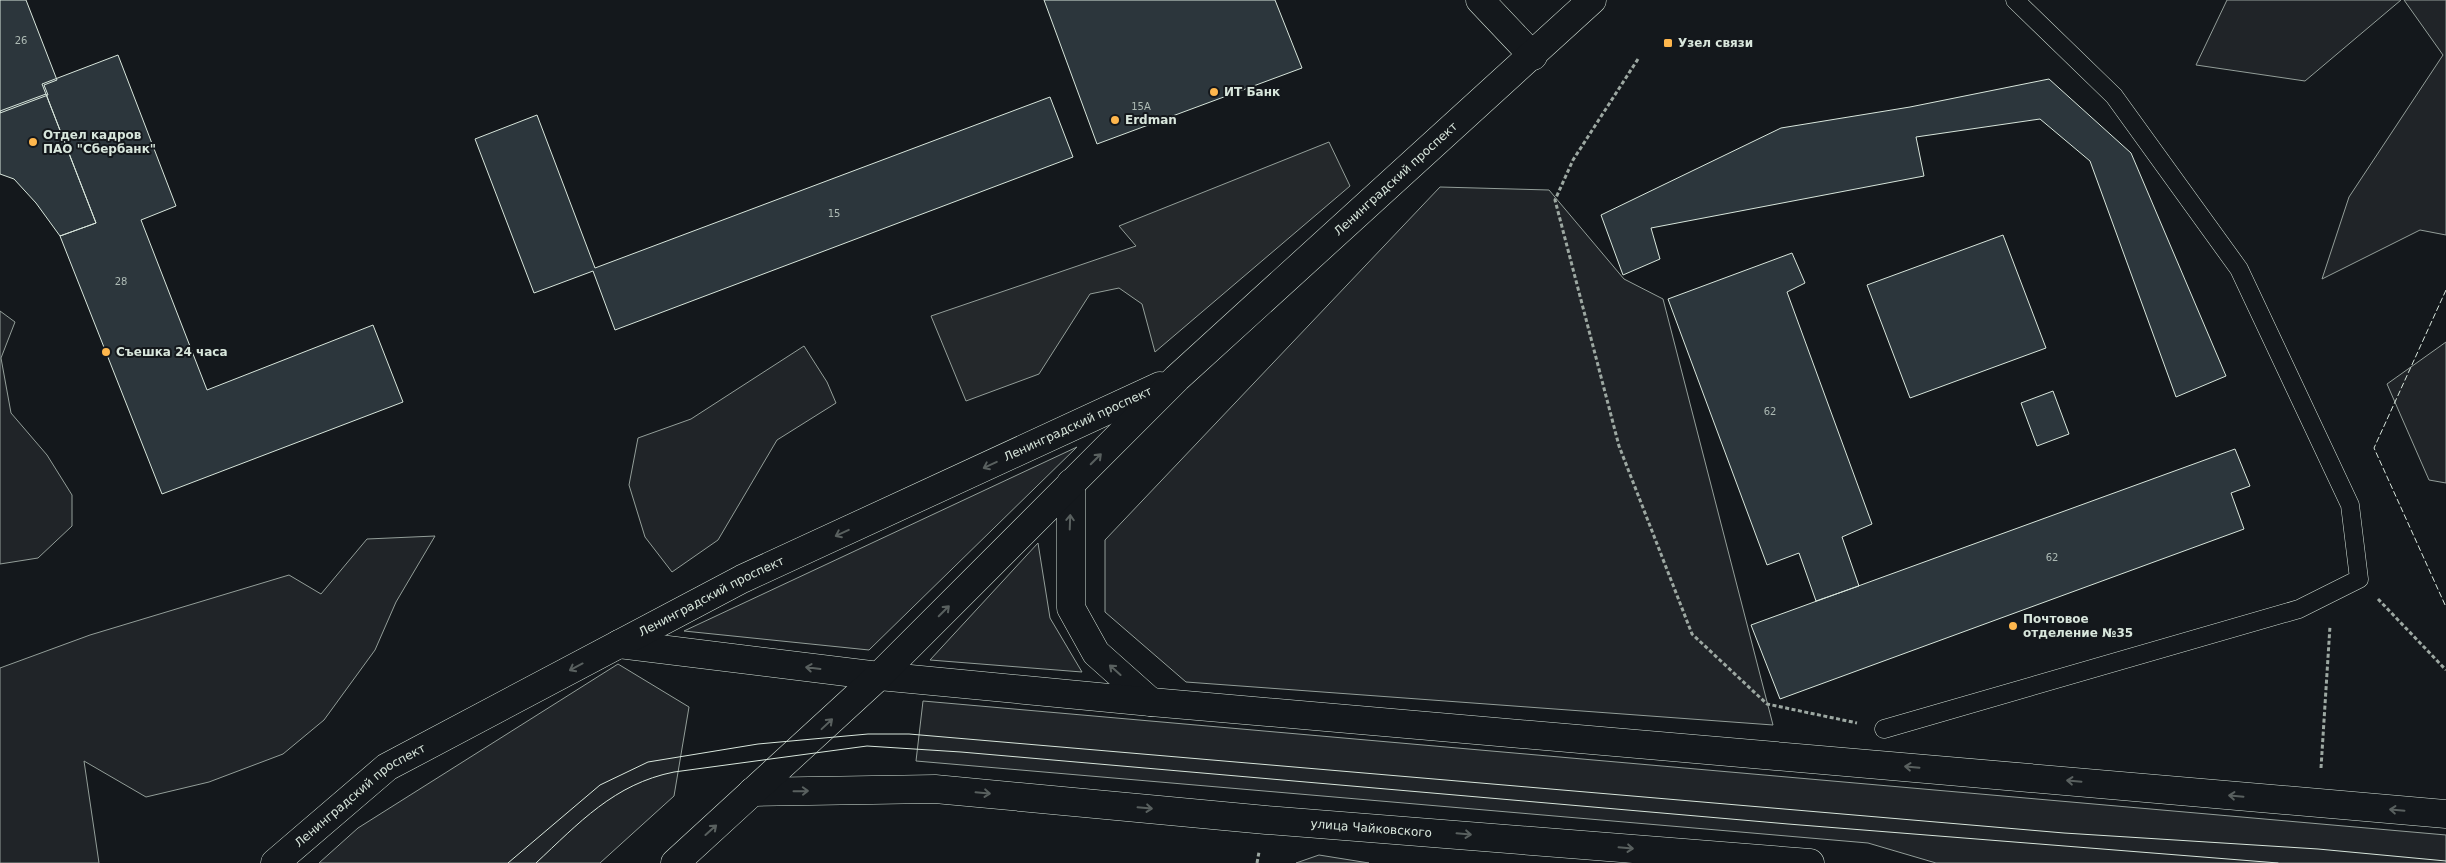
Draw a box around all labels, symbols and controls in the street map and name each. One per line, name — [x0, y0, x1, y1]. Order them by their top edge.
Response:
house number: 26 — [15, 35, 27, 46]
place label: Узел связи — [1678, 36, 1753, 50]
marker: Узел связи — [1662, 37, 1674, 49]
place label: ИТ Банк — [1224, 85, 1280, 99]
marker: ИТ Банк — [1208, 86, 1220, 98]
house number: 15А — [1131, 101, 1151, 112]
place label: Erdman — [1125, 113, 1177, 127]
marker: Erdman — [1109, 114, 1121, 126]
street label: Ленинградский проспект — [1331, 119, 1460, 238]
place label: Отдел кадров ПАО "Сбербанк" — [43, 128, 156, 156]
marker: Отдел кадров ПАО "Сбербанк" — [27, 136, 39, 148]
house number: 15 — [828, 208, 840, 219]
house number: 28 — [115, 276, 127, 287]
place label: Съешка 24 часа — [116, 345, 228, 359]
marker: Съешка 24 часа — [100, 346, 112, 358]
street label: Ленинградский проспект — [1001, 384, 1154, 464]
house number: 62 — [1764, 406, 1776, 417]
one-way arrow — [1090, 453, 1102, 465]
one-way arrow — [983, 460, 998, 470]
one-way arrow — [1065, 515, 1075, 531]
one-way arrow — [835, 529, 850, 538]
house number: 62 — [2046, 552, 2058, 563]
street label: Ленинградский проспект — [636, 553, 786, 640]
one-way arrow — [938, 605, 950, 617]
place label: Почтовое отделение №35 — [2023, 612, 2133, 640]
marker: Почтовое отделение №35 — [2007, 620, 2019, 632]
one-way arrow — [569, 662, 584, 672]
one-way arrow — [805, 663, 821, 673]
one-way arrow — [1109, 665, 1122, 676]
one-way arrow — [821, 718, 834, 730]
street label: Ленинградский проспект — [292, 741, 428, 850]
one-way arrow — [1904, 762, 1920, 772]
one-way arrow — [2066, 777, 2082, 786]
one-way arrow — [792, 786, 809, 796]
one-way arrow — [975, 788, 991, 798]
one-way arrow — [2228, 791, 2244, 800]
one-way arrow — [1137, 804, 1153, 813]
one-way arrow — [2390, 805, 2406, 815]
street label: улица Чайковского — [1310, 817, 1433, 840]
one-way arrow — [704, 824, 717, 836]
one-way arrow — [1456, 829, 1472, 839]
one-way arrow — [1618, 843, 1634, 852]

